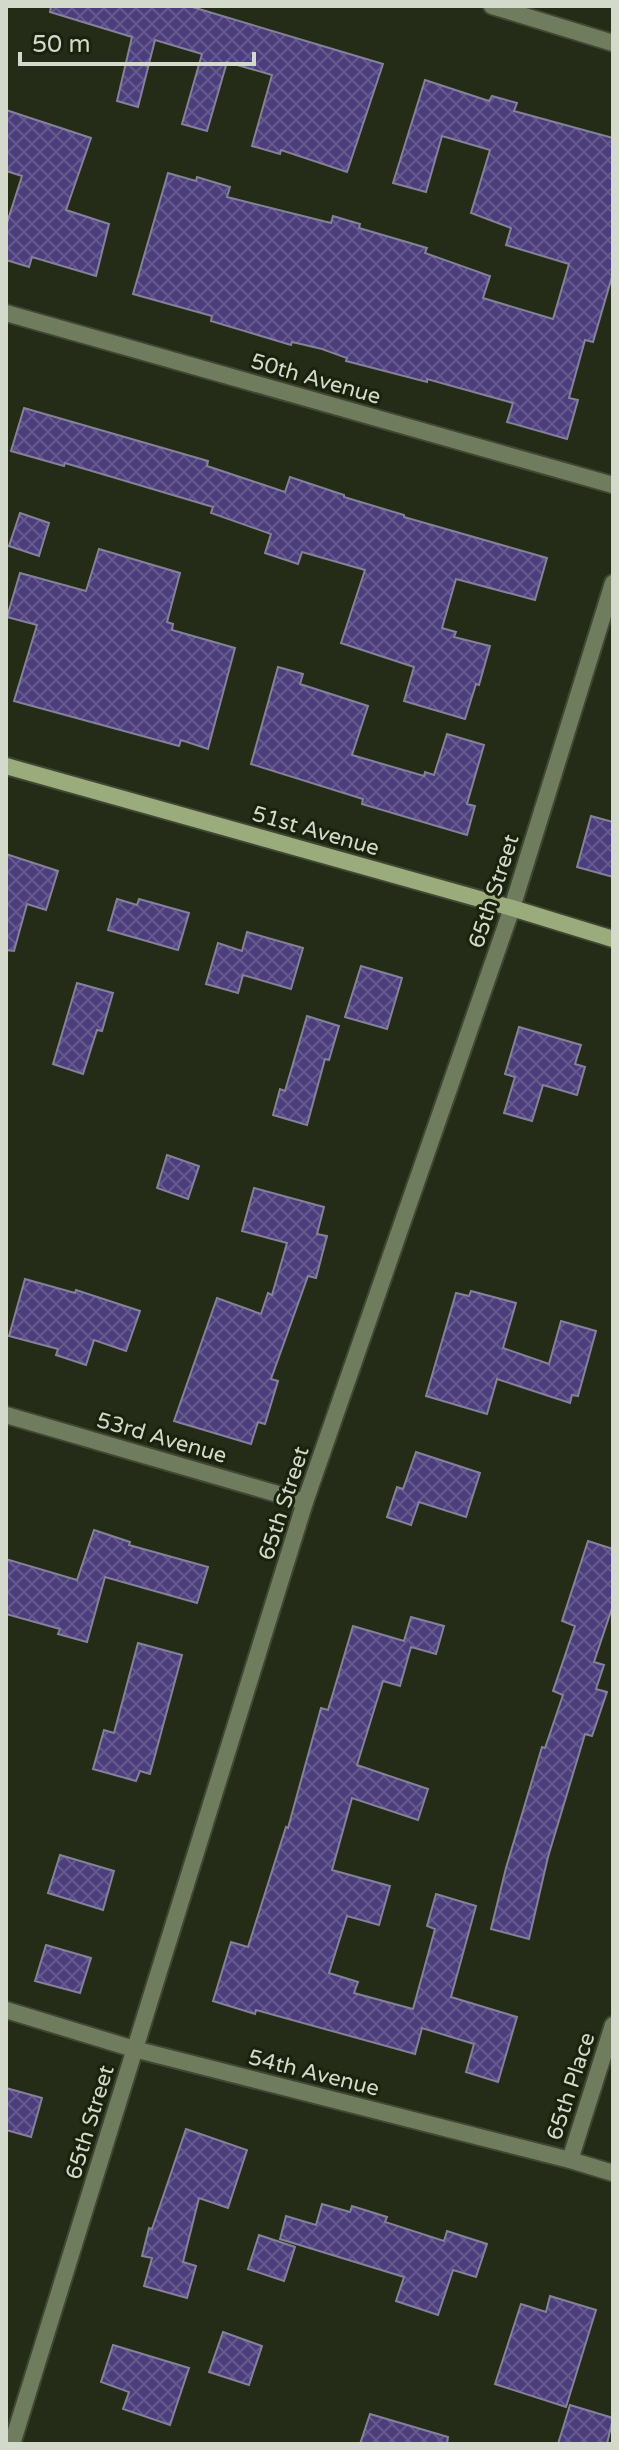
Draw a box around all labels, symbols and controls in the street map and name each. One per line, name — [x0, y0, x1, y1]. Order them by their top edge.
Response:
scale bar — [20, 16, 254, 66]
text: 50 m — [32, 30, 90, 59]
street label: 50th Avenue — [248, 348, 384, 410]
street label: 51st Avenue — [249, 800, 382, 862]
street label: 65th Street — [463, 831, 525, 951]
street label: 53rd Avenue — [94, 1407, 230, 1469]
street label: 65th Street — [253, 1443, 315, 1563]
street label: 65th Place — [541, 2029, 601, 2143]
street label: 54th Avenue — [246, 2044, 382, 2102]
street label: 65th Street — [60, 2062, 120, 2183]

